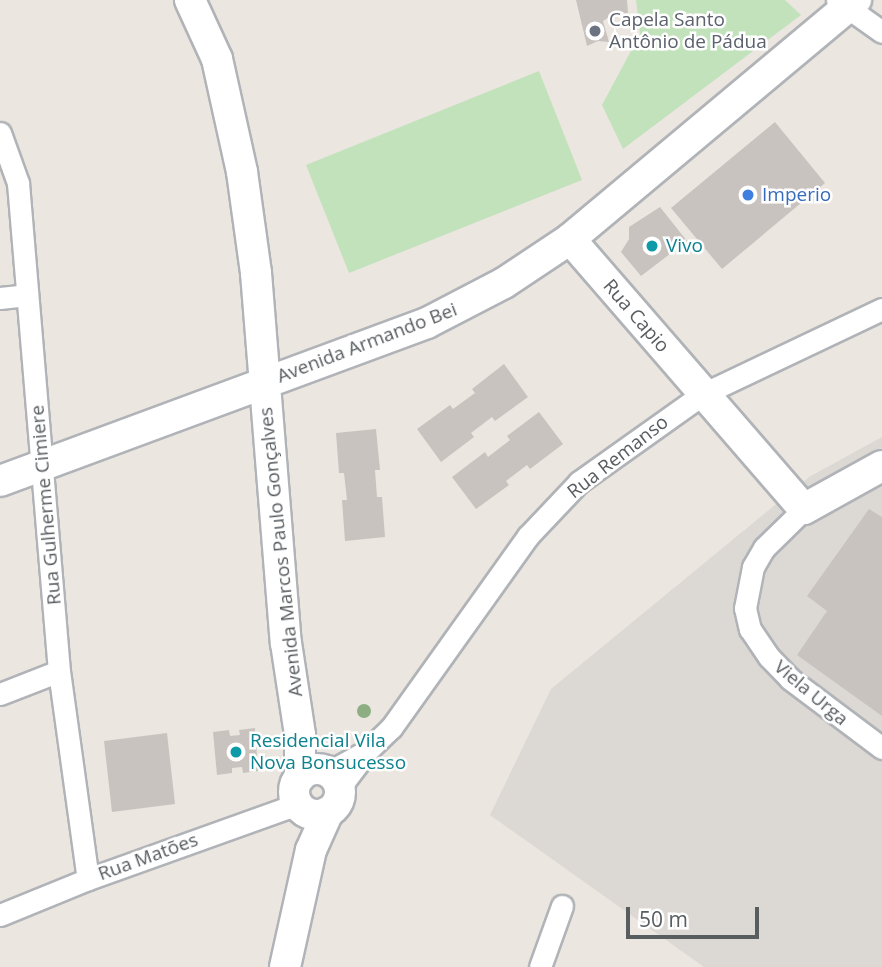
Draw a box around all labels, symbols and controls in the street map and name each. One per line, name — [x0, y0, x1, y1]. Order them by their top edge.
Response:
place label: Capela Santo Antônio de Pádua — [609, 9, 767, 53]
marker: Capela Santo Antônio de Pádua — [587, 23, 603, 39]
place label: Imperio — [762, 184, 831, 206]
marker: Imperio — [740, 187, 756, 203]
place label: Vivo — [666, 235, 703, 257]
marker: Vivo — [644, 238, 660, 254]
street label: Rua Capio — [598, 275, 674, 357]
street label: Avenida Armando Bei — [274, 298, 460, 388]
street label: Rua Gulherme Cimiere — [26, 404, 66, 606]
street label: Avenida Marcos Paulo Gonçalves — [254, 406, 308, 698]
street label: Rua Remanso — [563, 411, 673, 503]
street label: Viela Urga — [769, 655, 853, 731]
place label: Residencial Vila Nova Bonsucesso — [250, 730, 406, 774]
marker: Residencial Vila Nova Bonsucesso — [228, 744, 244, 760]
street label: Rua Matões — [95, 828, 201, 886]
scale bar — [630, 894, 763, 938]
text: 50 m — [639, 905, 688, 933]

